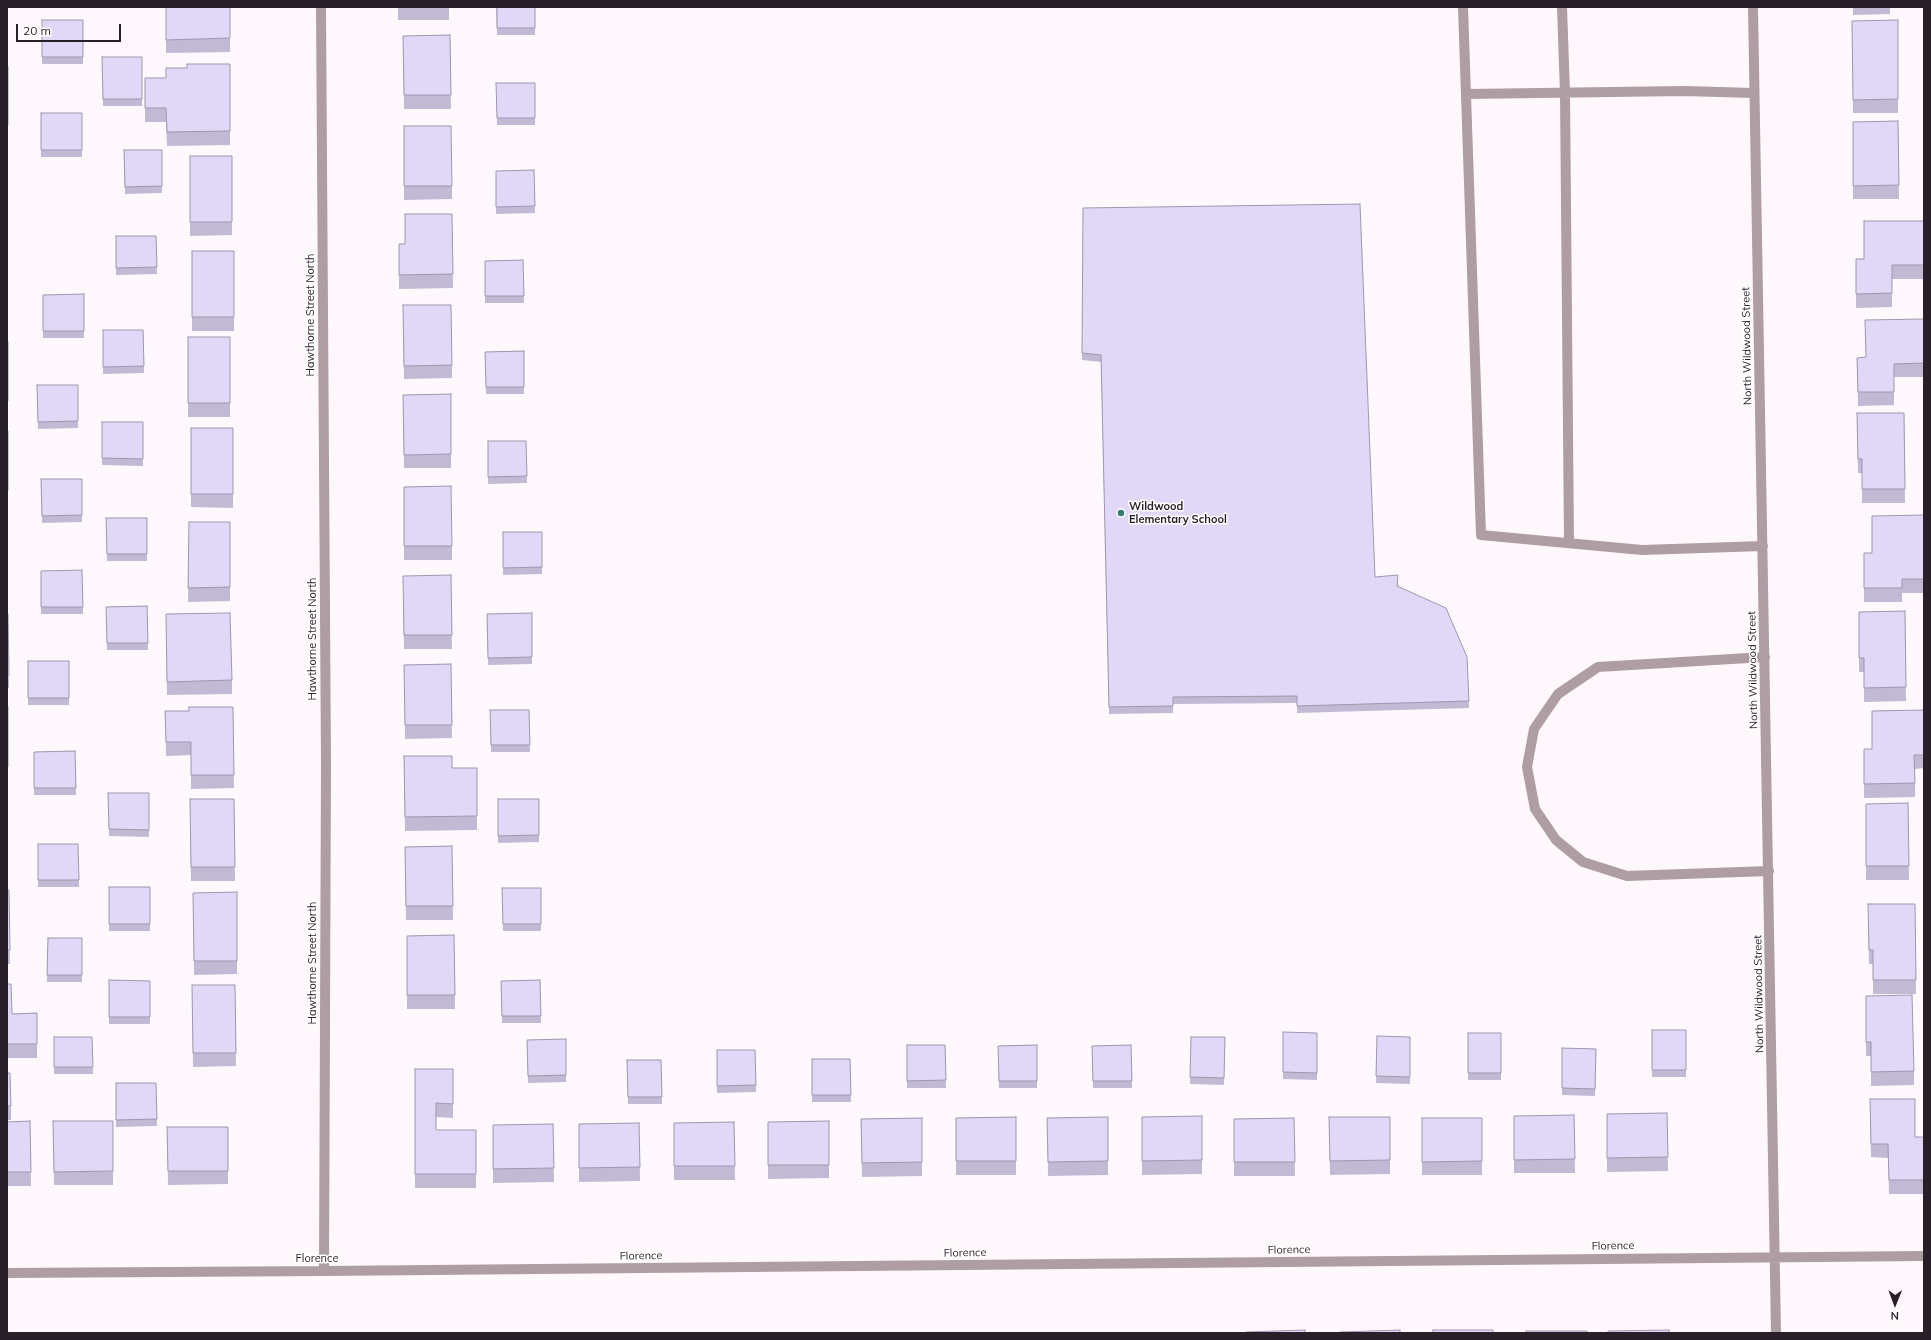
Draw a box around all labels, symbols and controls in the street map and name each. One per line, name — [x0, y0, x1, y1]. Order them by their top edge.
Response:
scale bar — [18, 16, 123, 42]
text: 20 m — [23, 23, 51, 38]
street label: Hawthorne Street North — [304, 254, 318, 376]
street label: North Wildwood Street — [1739, 287, 1755, 405]
place label: Wildwood Elementary School — [1129, 500, 1227, 526]
marker: Wildwood Elementary School — [1116, 508, 1126, 518]
street label: Hawthorne Street North — [306, 578, 320, 700]
street label: North Wildwood Street — [1745, 611, 1761, 729]
street label: Hawthorne Street North — [306, 902, 320, 1024]
street label: North Wildwood Street — [1751, 935, 1767, 1053]
street label: Florence — [1592, 1239, 1634, 1253]
street label: Florence — [1268, 1243, 1310, 1257]
street label: Florence — [944, 1246, 986, 1260]
street label: Florence — [620, 1249, 662, 1263]
street label: Florence — [296, 1252, 338, 1266]
north arrow — [1875, 1284, 1915, 1324]
text: N — [1891, 1309, 1899, 1323]

